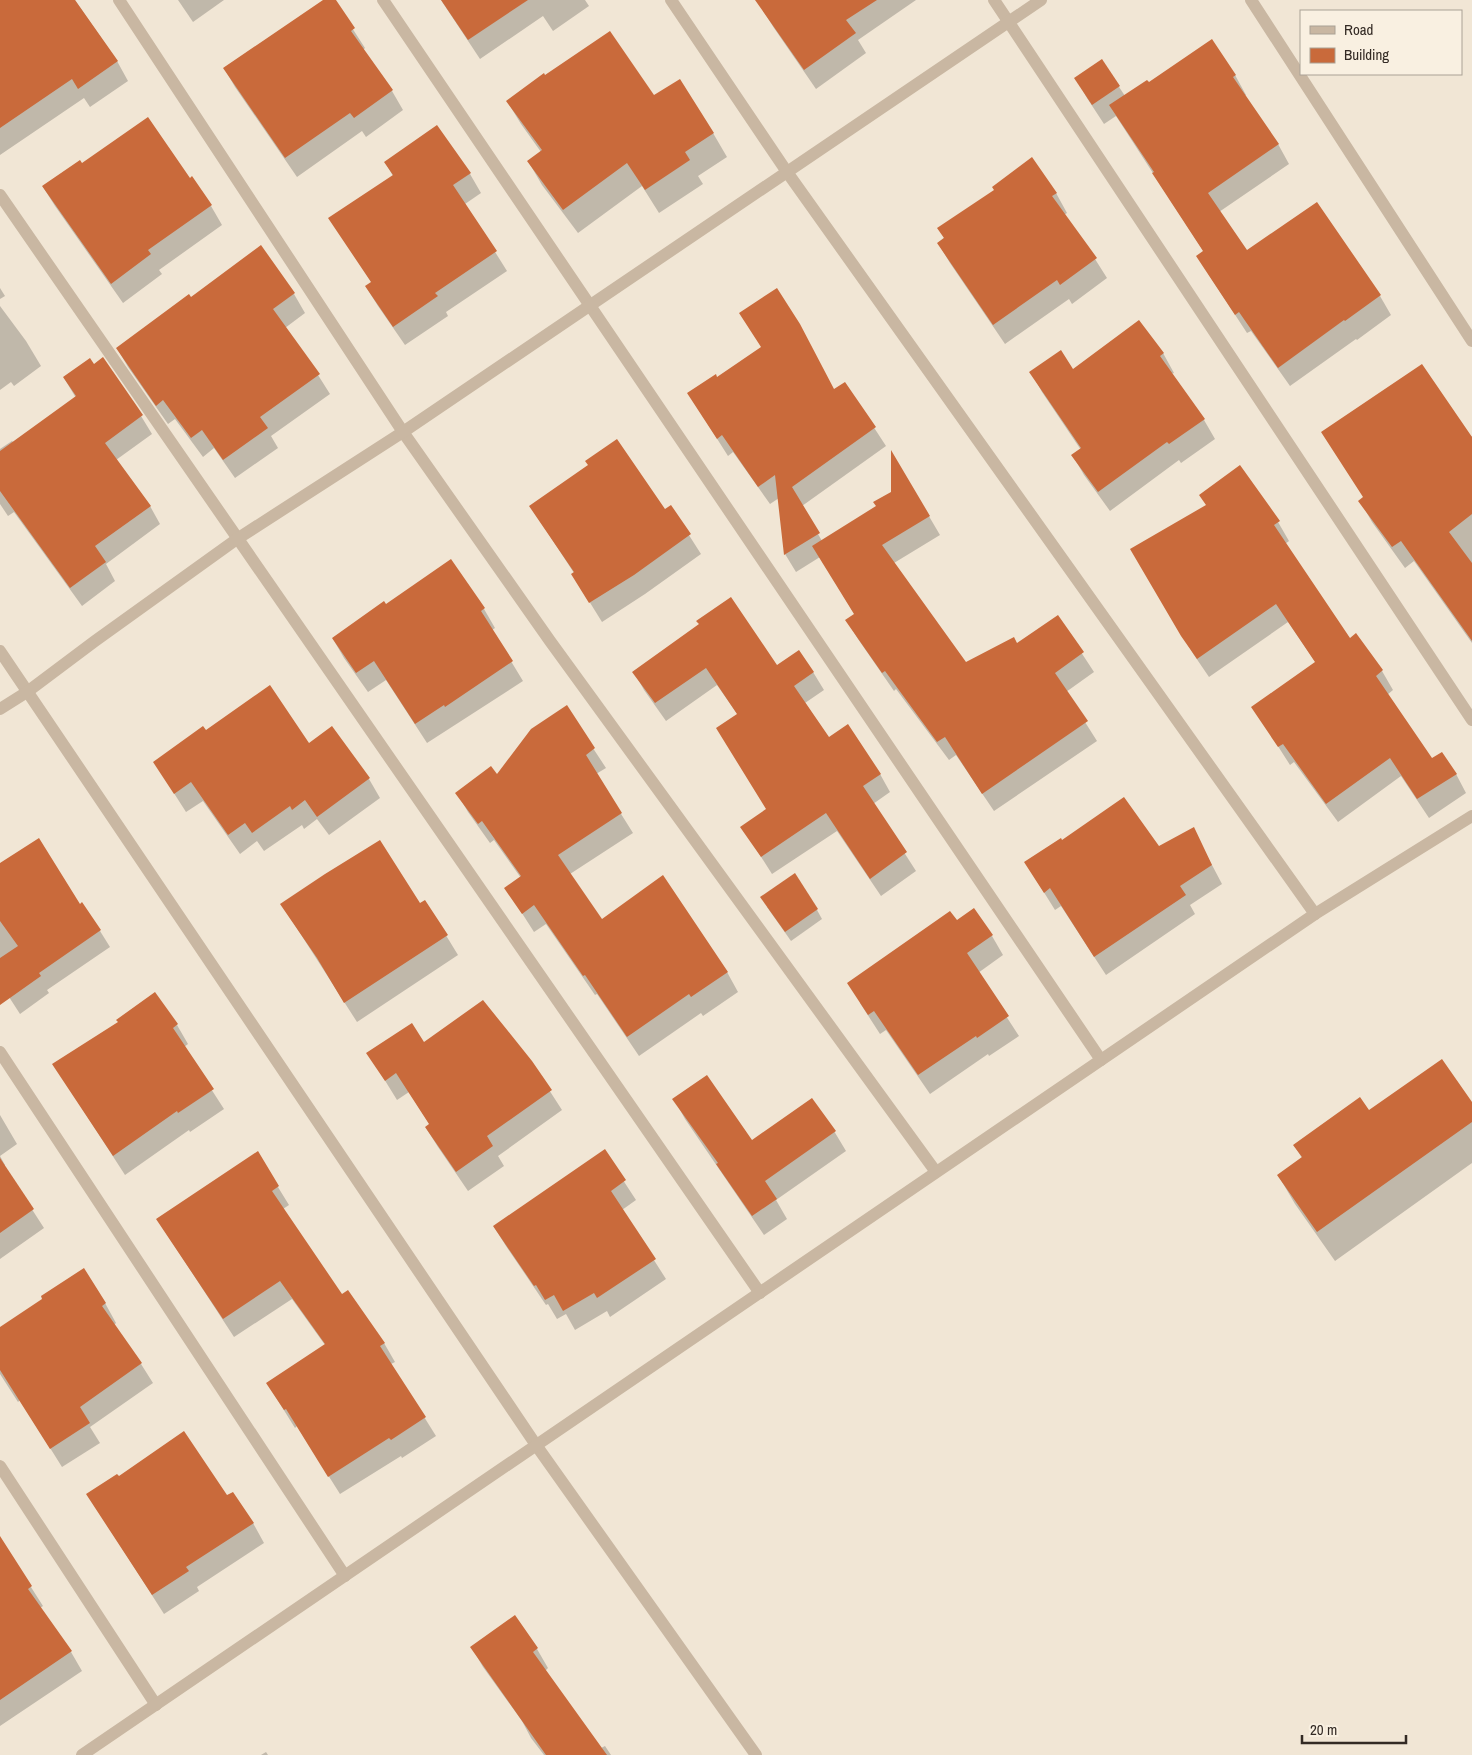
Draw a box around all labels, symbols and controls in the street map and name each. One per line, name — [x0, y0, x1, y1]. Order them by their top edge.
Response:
legend — [1300, 10, 1462, 75]
text: Road — [1344, 19, 1373, 40]
text: Building — [1344, 44, 1389, 65]
scale bar — [1302, 1712, 1406, 1744]
text: 20 m — [1310, 1719, 1337, 1740]

